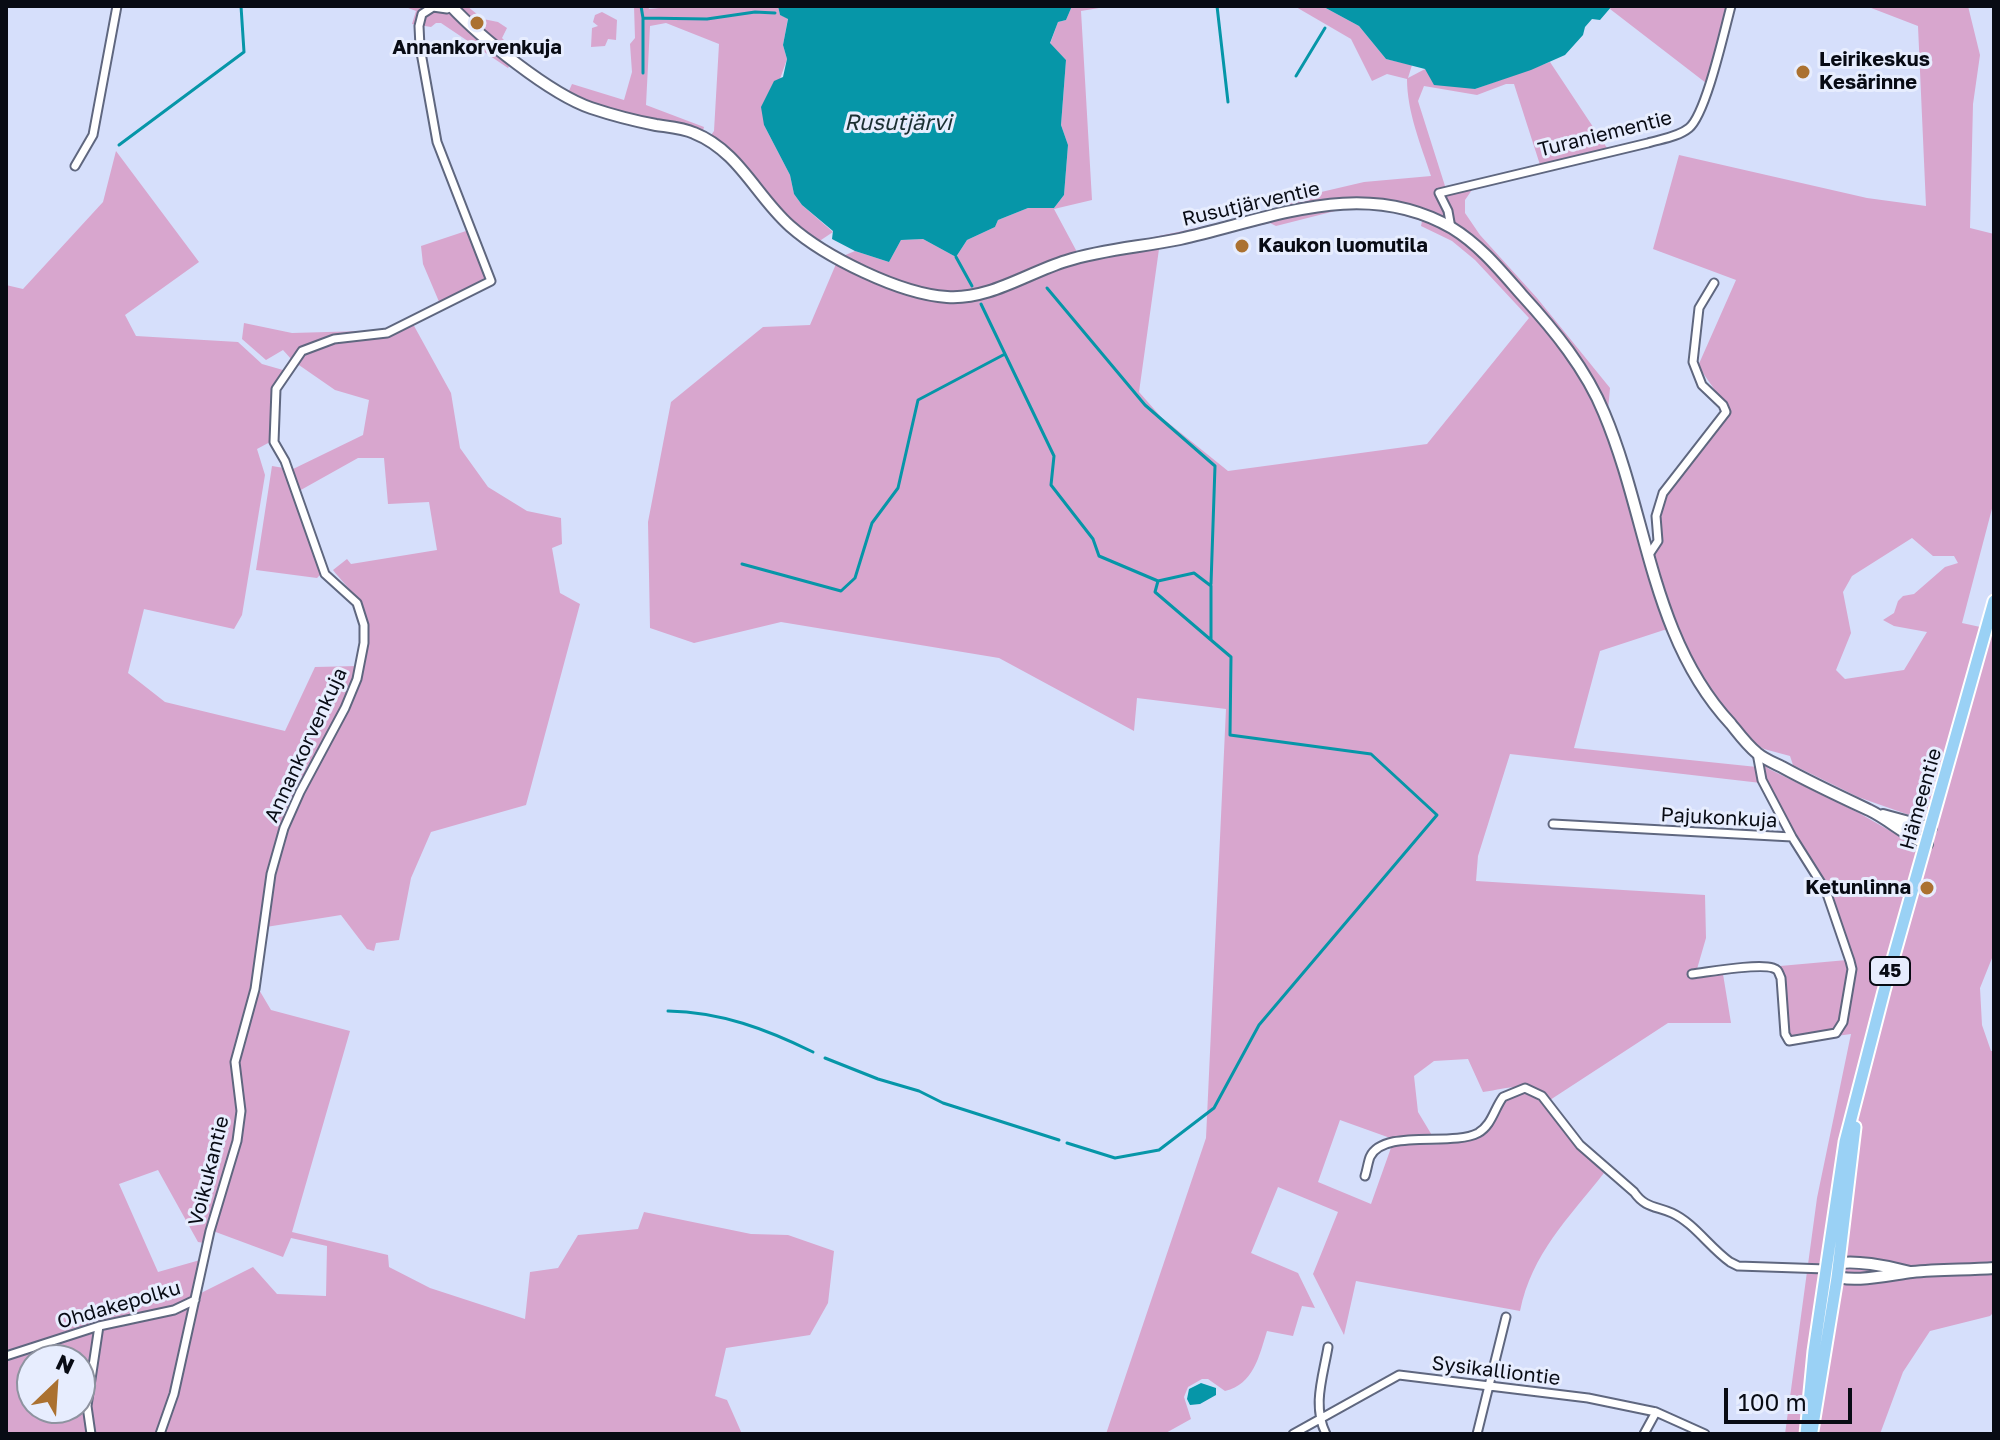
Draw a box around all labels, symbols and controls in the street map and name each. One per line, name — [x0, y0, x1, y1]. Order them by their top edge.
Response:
marker: Annankorvenkuja — [468, 14, 486, 32]
place label: Annankorvenkuja — [392, 36, 562, 60]
place label: Leirikeskus Kesärinne — [1819, 48, 1930, 95]
marker: Leirikeskus Kesärinne — [1794, 63, 1812, 81]
street label: Turaniementie — [1536, 106, 1674, 162]
water label: Rusutjärvi — [844, 110, 952, 136]
street label: Rusutjärventie — [1180, 177, 1322, 231]
place label: Kaukon luomutila — [1258, 234, 1428, 258]
marker: Kaukon luomutila — [1233, 237, 1251, 255]
street label: Annankorvenkuja — [260, 664, 352, 826]
street label: Hämeentie — [1895, 745, 1947, 853]
street label: Pajukonkuja — [1660, 803, 1778, 833]
place label: Ketunlinna — [1805, 876, 1911, 900]
marker: Ketunlinna — [1918, 879, 1936, 897]
road number: 45 — [1870, 957, 1910, 985]
street label: Voikukantie — [184, 1114, 234, 1228]
street label: Ohdakepolku — [55, 1276, 183, 1334]
north arrow — [16, 1344, 96, 1424]
text: N — [52, 1348, 79, 1379]
street label: Sysikalliontie — [1430, 1351, 1562, 1391]
scale bar — [1728, 1372, 1856, 1422]
text: 100 m — [1738, 1387, 1807, 1416]

